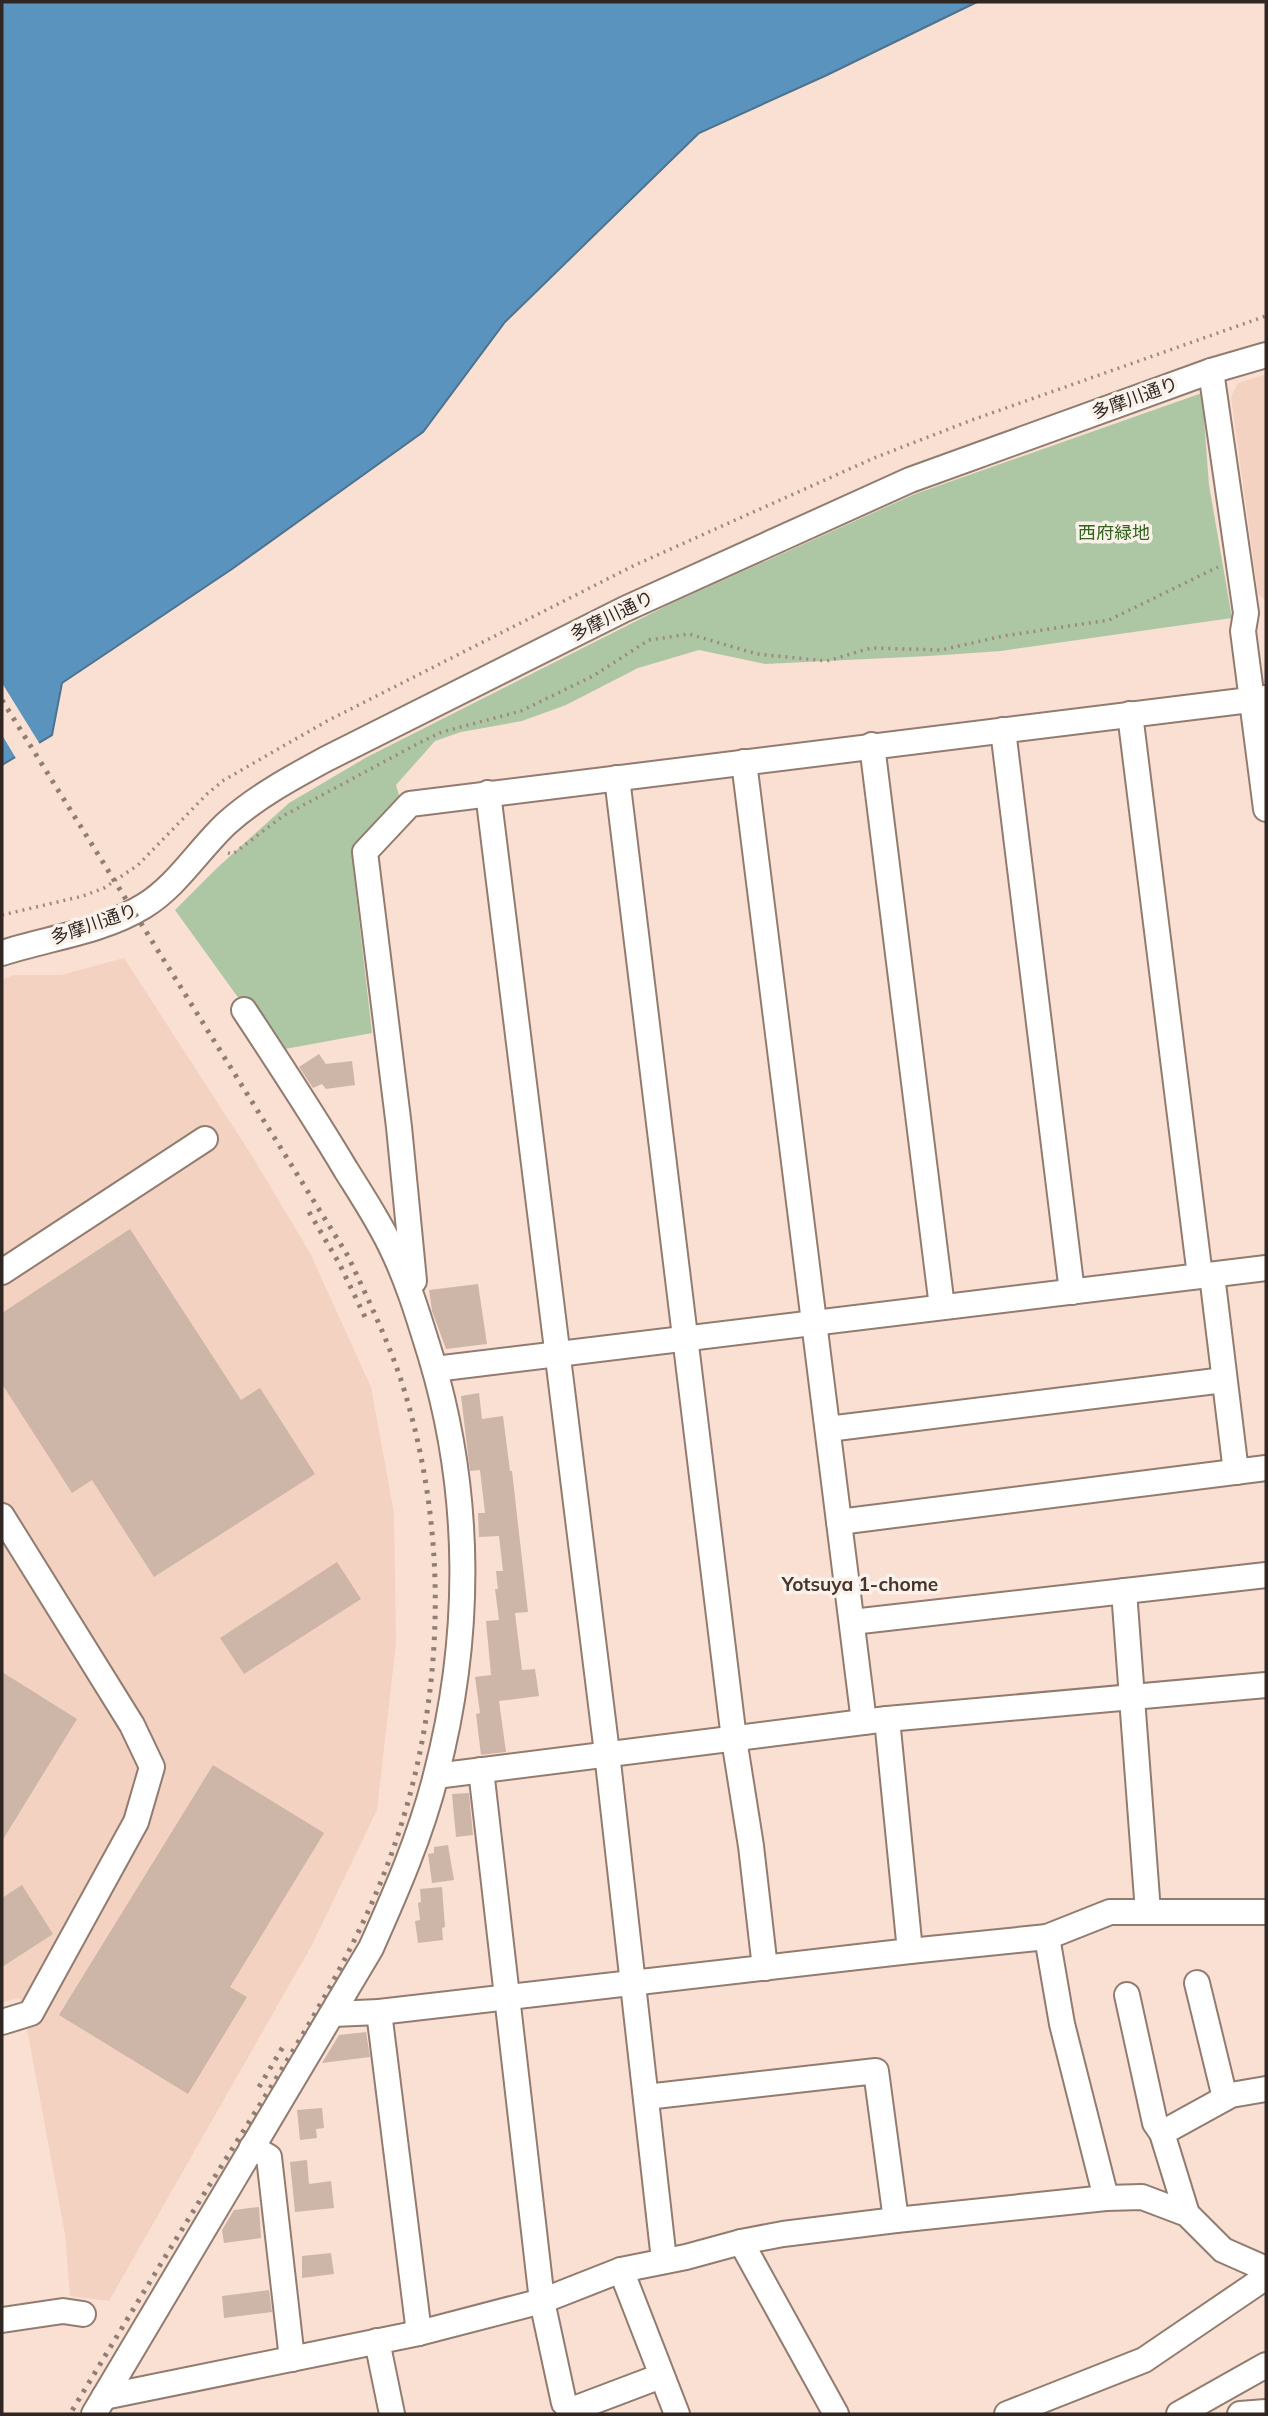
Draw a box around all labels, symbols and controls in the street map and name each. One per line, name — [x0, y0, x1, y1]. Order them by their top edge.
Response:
street label: 多摩川通り — [1089, 371, 1181, 424]
park label: 西府緑地 — [1078, 521, 1150, 544]
street label: 多摩川通り — [566, 585, 657, 646]
street label: 多摩川通り — [48, 898, 140, 949]
district label: Yotsuya 1-chome — [781, 1572, 938, 1596]

